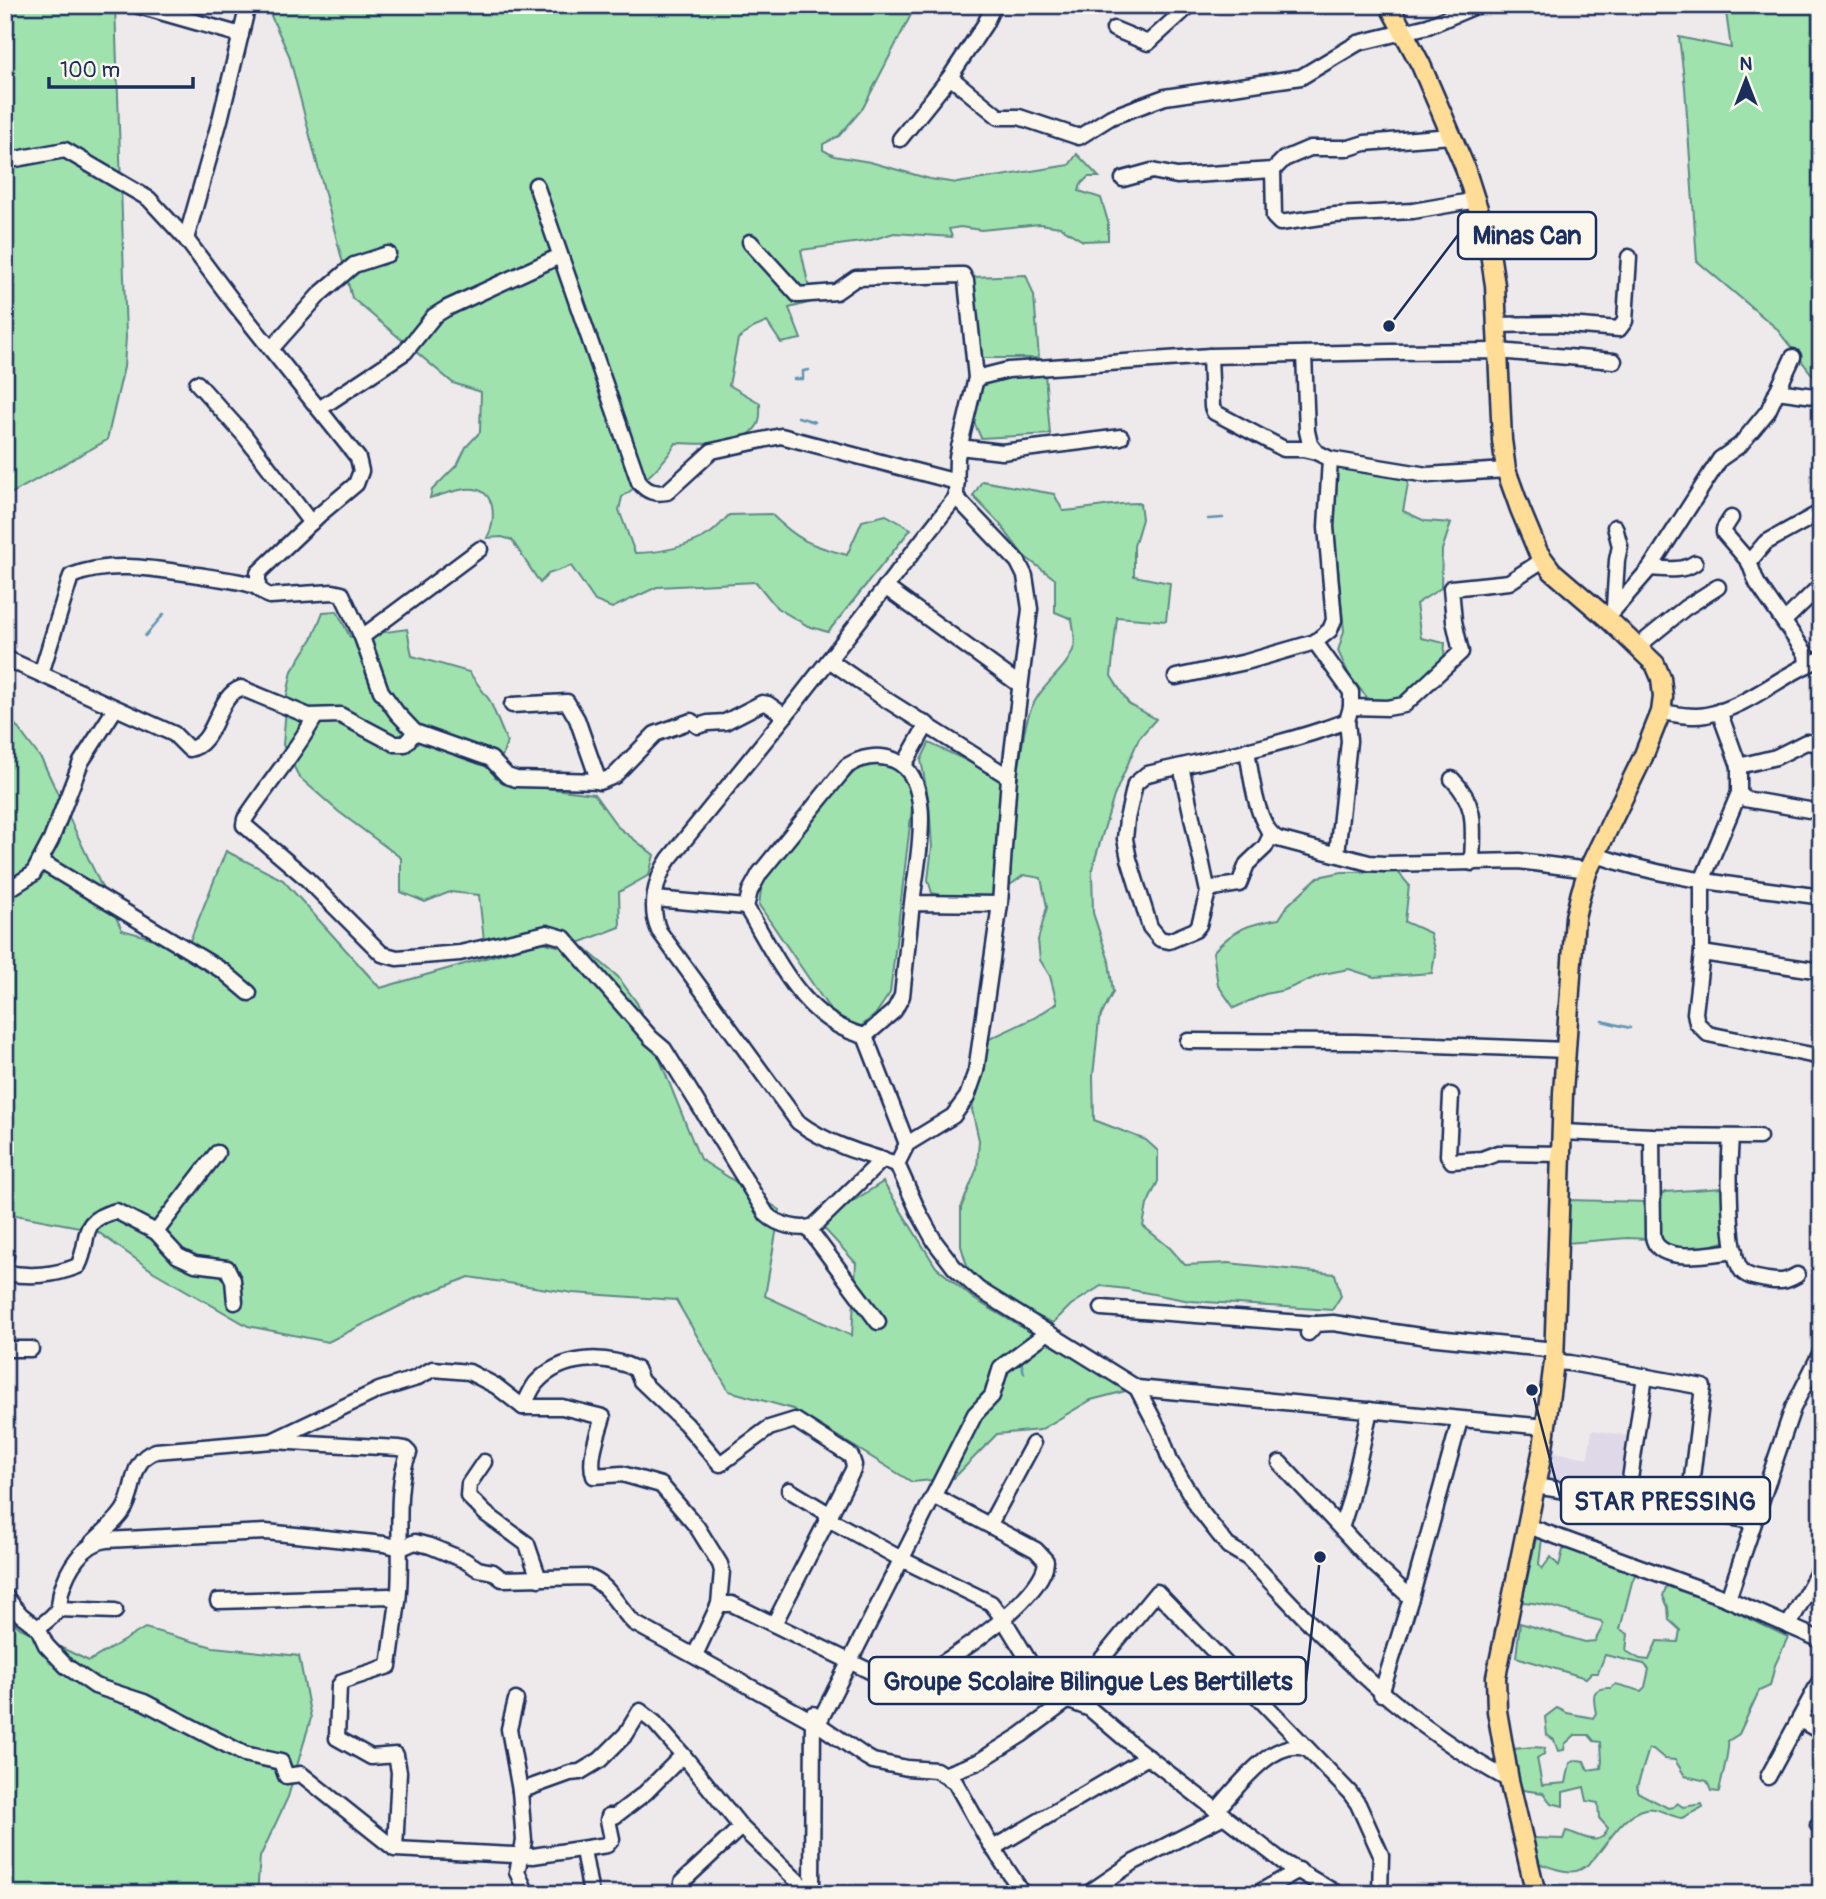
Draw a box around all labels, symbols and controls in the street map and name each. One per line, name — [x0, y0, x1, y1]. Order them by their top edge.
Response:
scale bar — [49, 46, 192, 90]
north arrow — [1710, 46, 1780, 116]
text: N — [1740, 52, 1753, 76]
text: 100 m — [60, 57, 120, 84]
callout: Minas Can — [1458, 212, 1596, 259]
text: Minas Can — [1472, 220, 1582, 252]
callout: STAR PRESSING — [1561, 1477, 1770, 1524]
text: STAR PRESSING — [1574, 1486, 1756, 1518]
callout: Groupe Scolaire Bilingue Les Bertillets — [869, 1657, 1306, 1704]
text: Groupe Scolaire Bilingue Les Bertillets — [883, 1666, 1293, 1698]

